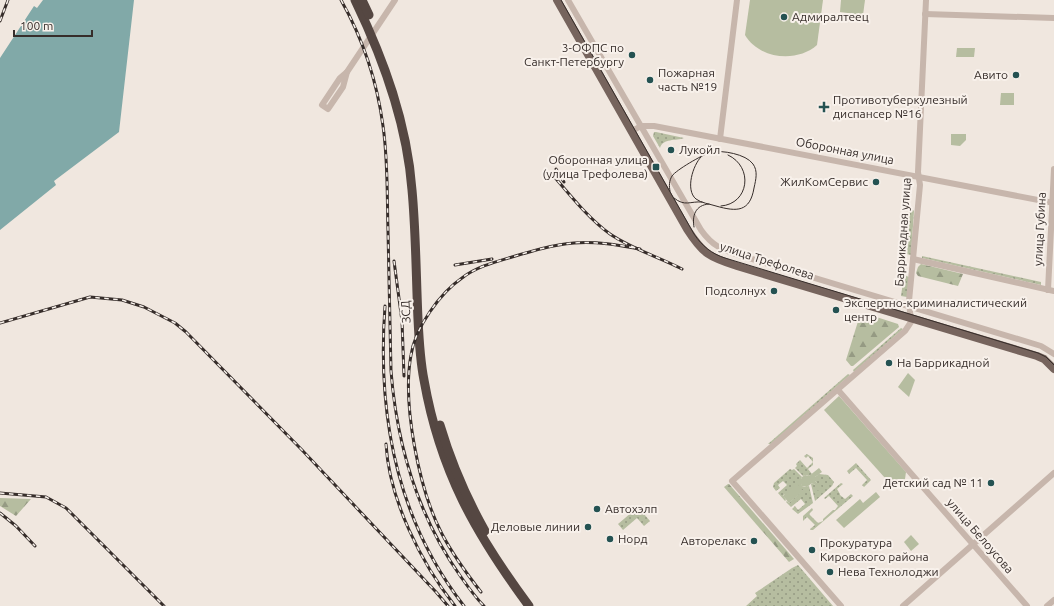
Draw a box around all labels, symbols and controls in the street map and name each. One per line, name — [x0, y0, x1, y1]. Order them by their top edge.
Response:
place label: Адмиралтеец — [792, 10, 869, 23]
scale bar — [14, 12, 92, 38]
marker: Адмиралтеец — [779, 12, 789, 22]
text: 100 m — [20, 19, 53, 32]
place label: 3-ОФПС по Санкт-Петербургу — [524, 41, 624, 68]
marker: 3-ОФПС по Санкт-Петербургу — [627, 50, 637, 60]
place label: Пожарная часть №19 — [658, 66, 717, 93]
place label: Авито — [974, 68, 1008, 81]
marker: Авито — [1011, 70, 1021, 80]
marker: Пожарная часть №19 — [645, 75, 655, 85]
place label: Противотуберкулезный диспансер №16 — [833, 93, 968, 120]
marker: Противотуберкулезный диспансер №16 — [818, 101, 830, 113]
street label: Оборонная улица — [795, 135, 895, 166]
place label: Лукойл — [679, 143, 720, 156]
marker: Лукойл — [666, 145, 676, 155]
place label: Оборонная улица (улица Трефолева) — [542, 153, 648, 181]
marker: Оборонная улица (улица Трефолева) — [651, 162, 661, 172]
place label: ЖилКомСервис — [780, 175, 868, 188]
marker: ЖилКомСервис — [871, 177, 881, 187]
street label: Баррикадная улица — [892, 177, 913, 287]
street label: улица Губина — [1031, 192, 1048, 266]
street label: улица Трефолева — [718, 239, 816, 282]
place label: Подсолнух — [705, 284, 766, 297]
marker: Подсолнух — [769, 286, 779, 296]
place label: Экспертно-криминалистический центр — [844, 296, 1027, 323]
street label: ЗСД — [398, 300, 413, 324]
marker: Экспертно-криминалистический центр — [831, 305, 841, 315]
place label: На Баррикадной — [897, 356, 990, 369]
marker: На Баррикадной — [884, 358, 894, 368]
place label: Детский сад № 11 — [883, 476, 983, 489]
marker: Детский сад № 11 — [986, 478, 996, 488]
street label: улица Белоусова — [944, 496, 1016, 576]
place label: Автохэлп — [605, 502, 657, 515]
marker: Автохэлп — [592, 504, 602, 514]
place label: Деловые линии — [491, 520, 580, 533]
marker: Деловые линии — [583, 522, 593, 532]
place label: Норд — [618, 532, 647, 545]
marker: Норд — [605, 534, 615, 544]
place label: Авторелакс — [681, 534, 746, 547]
marker: Авторелакс — [749, 536, 759, 546]
place label: Прокуратура Кировского района — [820, 536, 929, 563]
marker: Прокуратура Кировского района — [807, 545, 817, 555]
place label: Нева Технолоджи — [838, 565, 939, 578]
marker: Нева Технолоджи — [825, 567, 835, 577]

